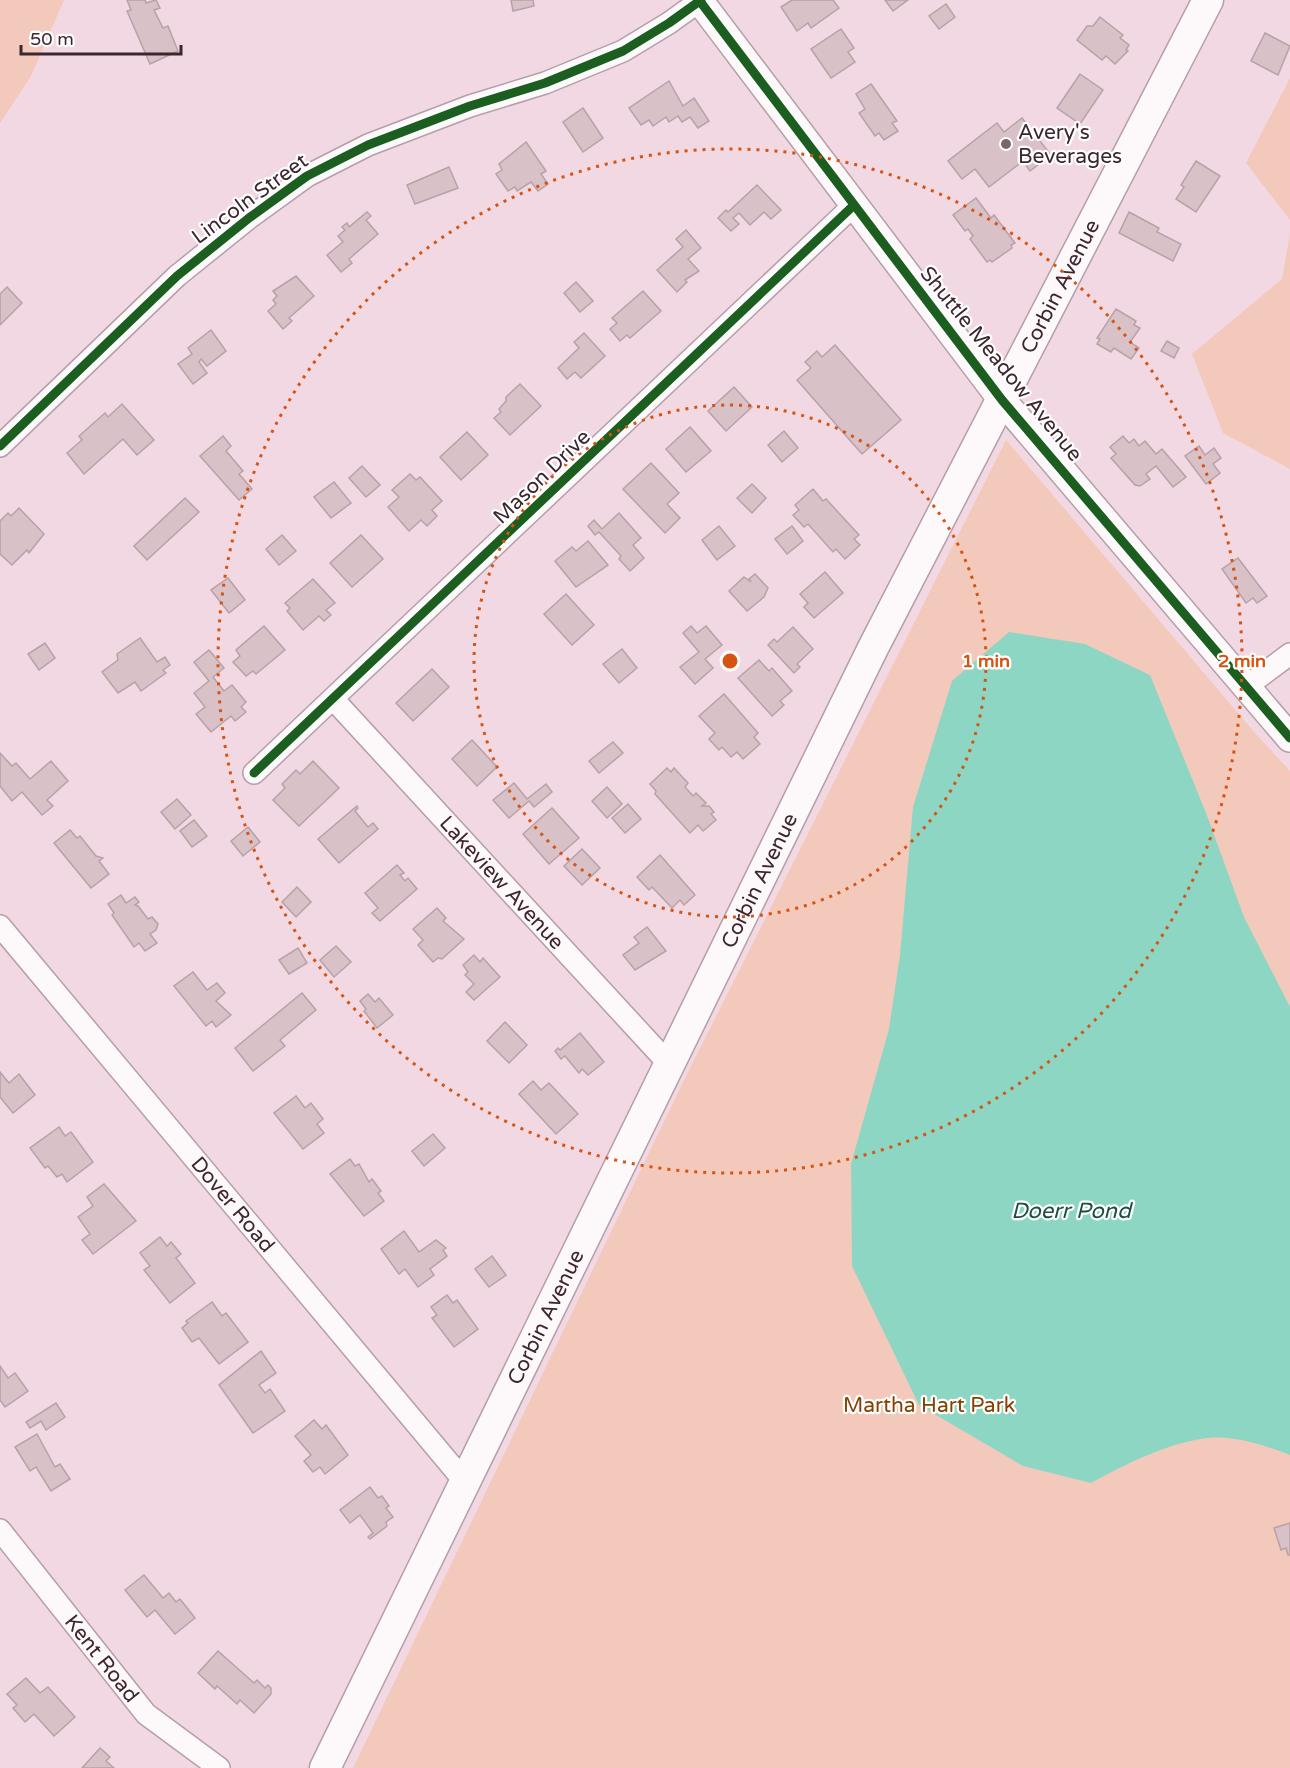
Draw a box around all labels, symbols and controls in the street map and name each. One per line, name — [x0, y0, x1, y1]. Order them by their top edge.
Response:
scale bar — [21, 18, 182, 56]
text: 50 m — [30, 28, 74, 50]
place label: Avery's Beverages — [1018, 120, 1122, 169]
marker: Avery's Beverages — [999, 137, 1013, 151]
street label: Lincoln Street — [187, 148, 313, 250]
street label: Corbin Avenue — [1015, 215, 1105, 357]
street label: Shuttle Meadow Avenue — [915, 261, 1087, 467]
street label: Mason Drive — [488, 425, 596, 529]
text: 1 min — [962, 650, 1010, 672]
text: 2 min — [1218, 650, 1266, 672]
centre of rings — [720, 651, 740, 671]
street label: Corbin Avenue — [716, 809, 803, 952]
street label: Lakeview Avenue — [434, 811, 570, 954]
street label: Dover Road — [186, 1151, 280, 1257]
water label: Doerr Pond — [1011, 1198, 1134, 1224]
street label: Corbin Avenue — [502, 1245, 589, 1389]
park label: Martha Hart Park — [843, 1393, 1015, 1418]
street label: Kent Road — [60, 1610, 144, 1707]

